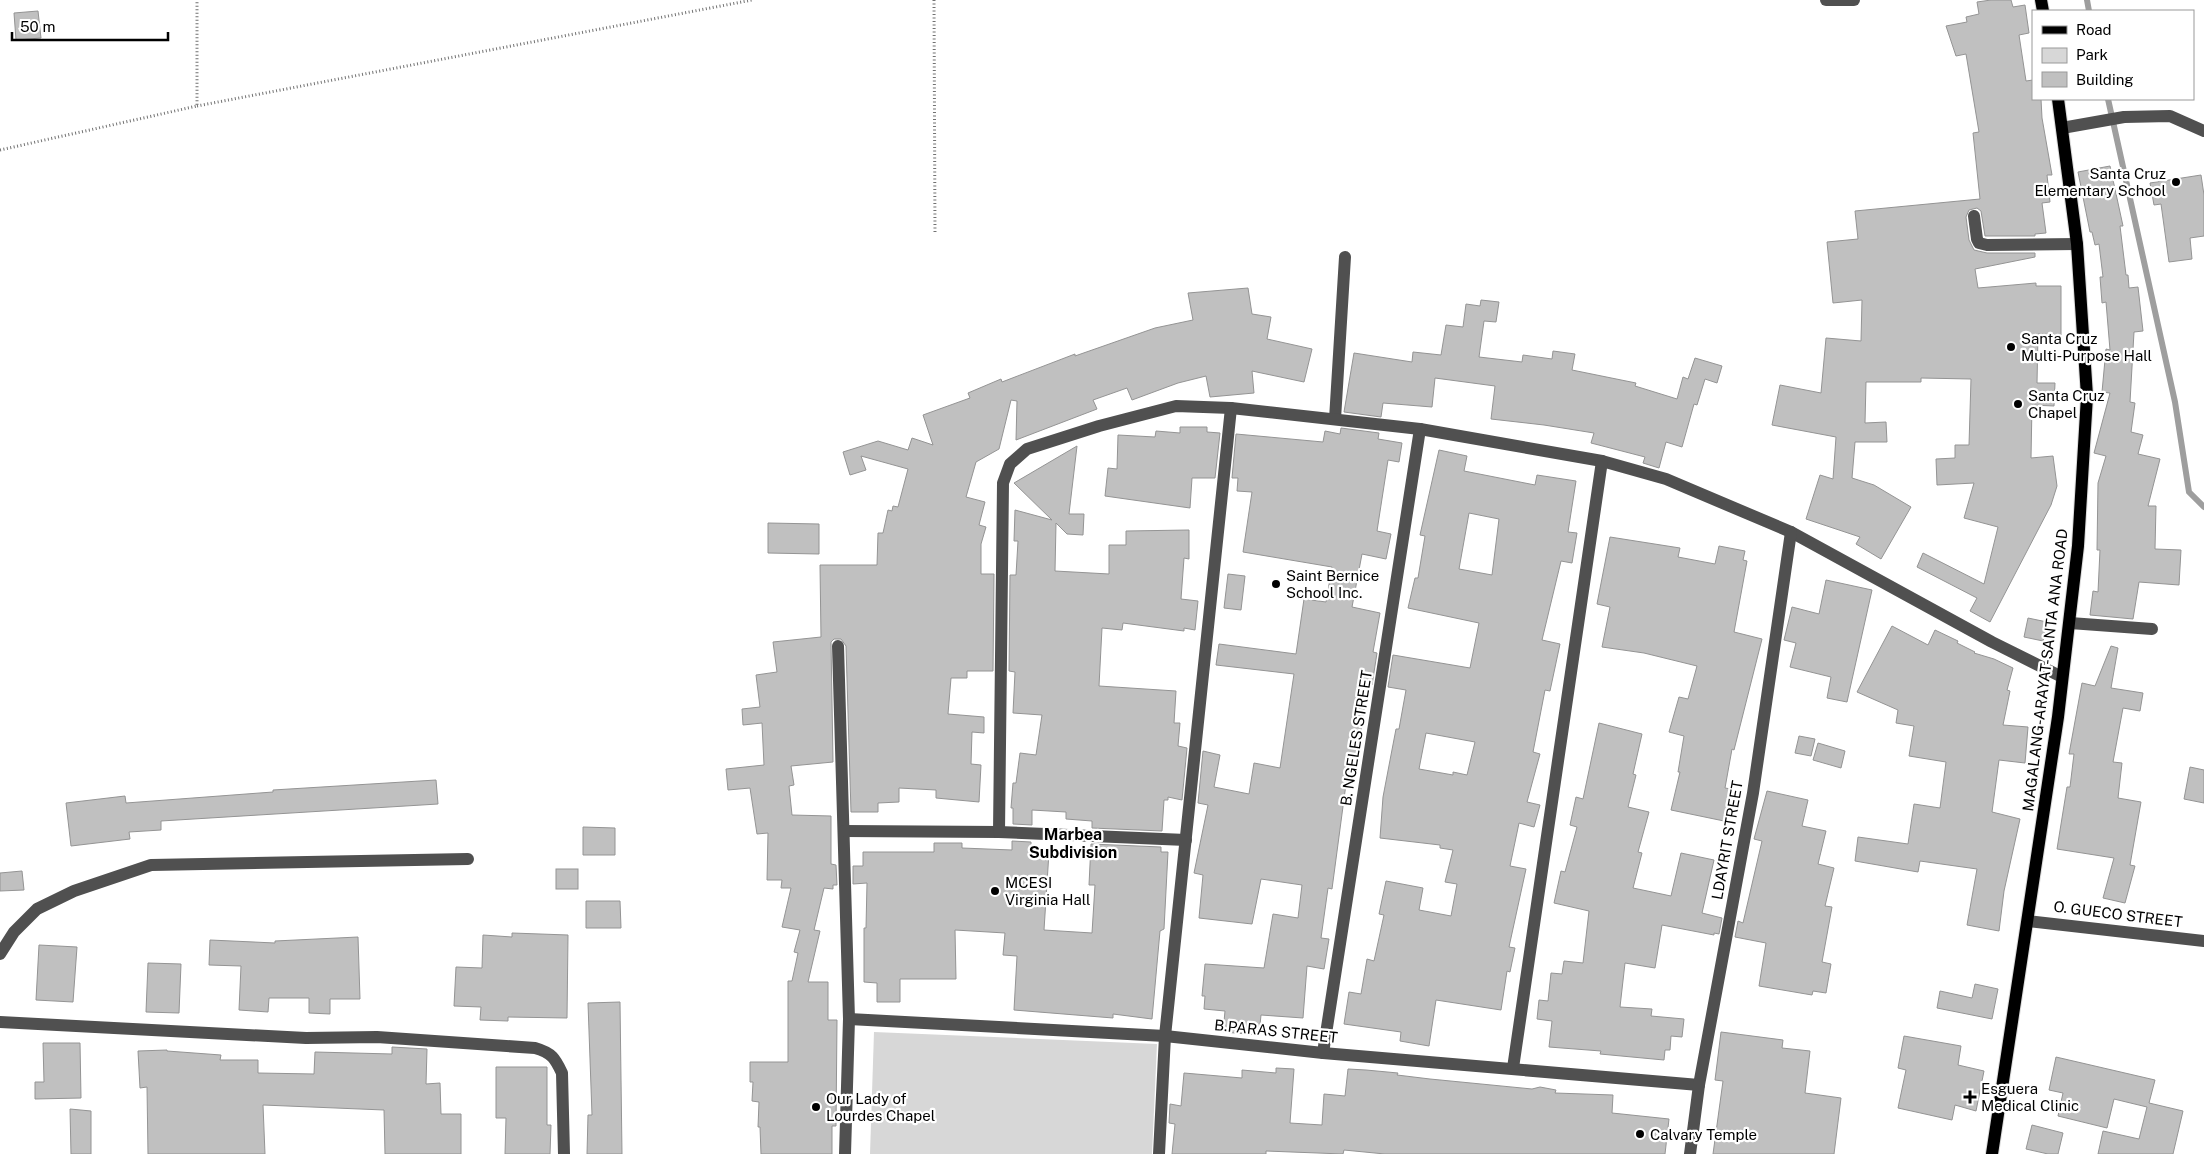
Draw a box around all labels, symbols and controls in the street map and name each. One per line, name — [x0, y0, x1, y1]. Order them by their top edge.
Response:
scale bar — [12, 10, 169, 42]
legend — [2032, 10, 2194, 100]
text: 50 m — [20, 18, 55, 35]
text: Road — [2076, 21, 2112, 38]
text: Park — [2076, 46, 2108, 63]
text: Building — [2076, 71, 2134, 88]
place label: Santa Cruz Elementary School — [2034, 165, 2166, 199]
marker: Santa Cruz Elementary School — [2170, 176, 2182, 188]
place label: Santa Cruz Multi-Purpose Hall — [2021, 330, 2152, 364]
marker: Santa Cruz Multi-Purpose Hall — [2005, 341, 2017, 353]
place label: Santa Cruz Chapel — [2028, 387, 2104, 421]
marker: Santa Cruz Chapel — [2012, 398, 2024, 410]
street label: MAGALANG-ARAYAT-SANTA ANA ROAD — [2019, 528, 2071, 812]
place label: Saint Bernice School Inc. — [1286, 567, 1379, 601]
marker: Saint Bernice School Inc. — [1270, 578, 1282, 590]
street label: B. NGELES STREET — [1337, 669, 1375, 807]
street label: LDAYRIT STREET — [1708, 779, 1746, 901]
district label: Marbea Subdivision — [1029, 825, 1117, 862]
place label: MCESI Virginia Hall — [1005, 874, 1091, 908]
marker: MCESI Virginia Hall — [989, 885, 1001, 897]
street label: O. GUECO STREET — [2053, 898, 2184, 930]
street label: B.PARAS STREET — [1214, 1016, 1339, 1046]
place label: Esguera Medical Clinic — [1981, 1080, 2079, 1114]
place label: Our Lady of Lourdes Chapel — [826, 1090, 935, 1124]
marker: Esguera Medical Clinic — [1963, 1090, 1977, 1104]
marker: Our Lady of Lourdes Chapel — [810, 1101, 822, 1113]
place label: Calvary Temple — [1650, 1126, 1757, 1143]
marker: Calvary Temple — [1634, 1128, 1646, 1140]

